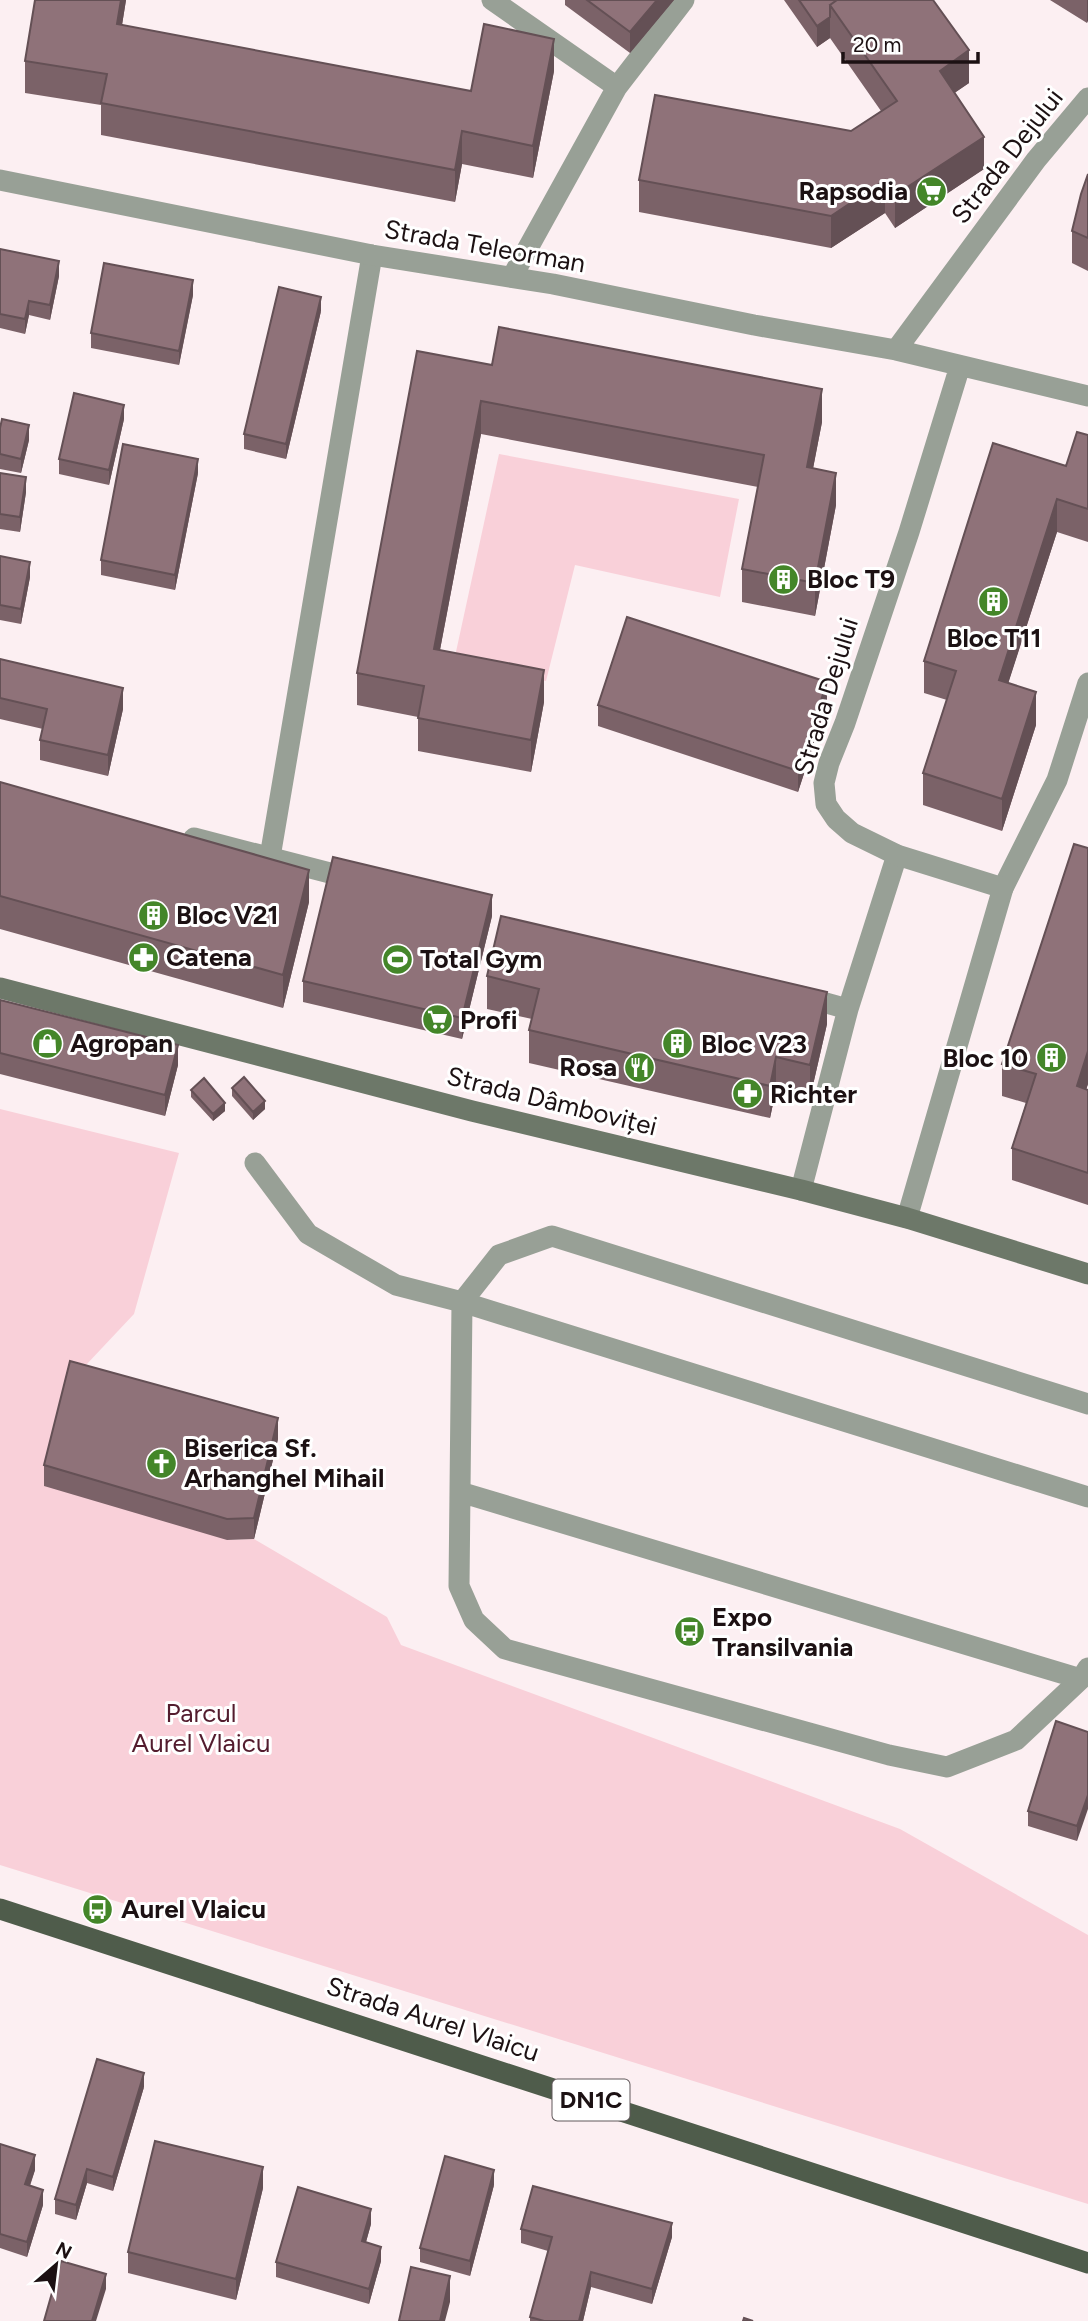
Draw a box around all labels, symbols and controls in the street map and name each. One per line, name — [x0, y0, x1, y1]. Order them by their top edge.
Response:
scale bar — [843, 21, 978, 65]
text: 20 m — [853, 32, 901, 57]
street label: Strada Dejului — [944, 82, 1070, 230]
supermarket icon: Rapsodia — [914, 174, 948, 208]
place label: Rapsodia — [798, 175, 908, 207]
street label: Strada Teleorman — [382, 213, 588, 279]
building icon: Bloc T9 — [767, 562, 801, 596]
place label: Bloc T9 — [807, 563, 895, 595]
building icon: Bloc T11 — [977, 585, 1011, 619]
street label: Strada Dejului — [787, 614, 865, 778]
place label: Bloc T11 — [947, 622, 1041, 654]
building icon: Bloc V21 — [136, 898, 170, 932]
place label: Bloc V21 — [176, 899, 279, 931]
pharmacy icon: Catena — [126, 940, 160, 974]
place label: Catena — [166, 941, 252, 973]
sports icon: Total Gym — [380, 942, 414, 976]
place label: Total Gym — [420, 943, 542, 975]
supermarket icon: Profi — [420, 1003, 454, 1037]
place label: Profi — [460, 1004, 518, 1036]
shop icon: Agropan — [30, 1026, 64, 1060]
place label: Agropan — [70, 1027, 173, 1059]
building icon: Bloc V23 — [661, 1027, 695, 1061]
place label: Bloc V23 — [701, 1028, 807, 1060]
building icon: Bloc 10 — [1034, 1041, 1068, 1075]
place label: Bloc 10 — [942, 1042, 1028, 1074]
restaurant icon: Rosa — [623, 1050, 657, 1084]
place label: Rosa — [559, 1051, 617, 1083]
street label: Strada Dâmboviței — [444, 1059, 660, 1143]
pharmacy icon: Richter — [730, 1077, 764, 1111]
place label: Richter — [770, 1078, 857, 1110]
place label: Biserica Sf. Arhanghel Mihail — [184, 1432, 384, 1494]
church icon: Biserica Sf. Arhanghel Mihail — [144, 1446, 178, 1480]
place label: Expo Transilvania — [712, 1601, 853, 1663]
bus stop icon: Expo Transilvania — [672, 1615, 706, 1649]
park label: Parcul Aurel Vlaicu — [132, 1697, 270, 1759]
bus stop icon: Aurel Vlaicu — [81, 1892, 115, 1926]
place label: Aurel Vlaicu — [121, 1893, 266, 1925]
street label: Strada Aurel Vlaicu — [323, 1970, 543, 2068]
road number: DN1C — [552, 2080, 630, 2120]
north arrow — [21, 2230, 91, 2300]
text: N — [52, 2237, 76, 2264]

